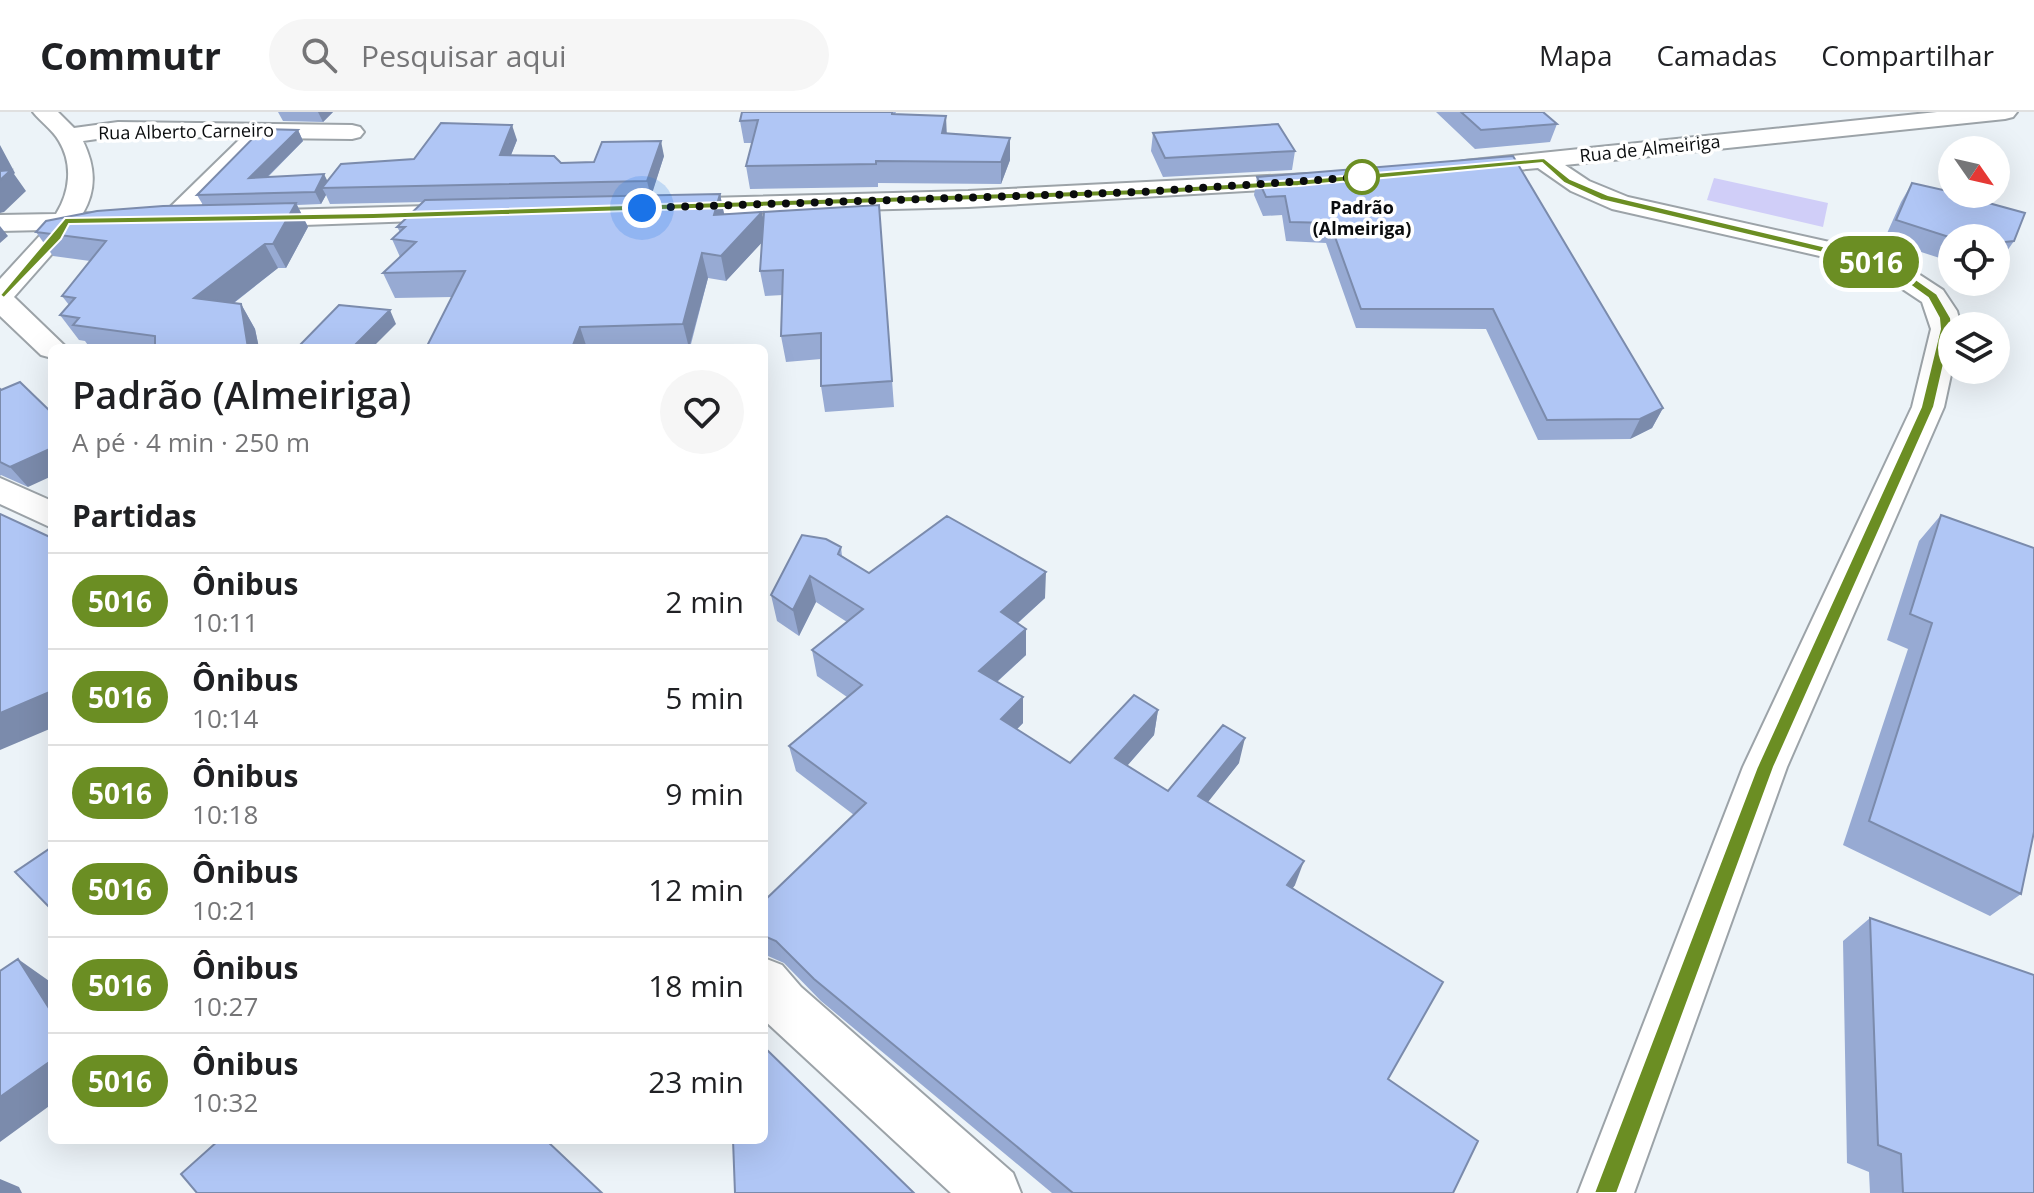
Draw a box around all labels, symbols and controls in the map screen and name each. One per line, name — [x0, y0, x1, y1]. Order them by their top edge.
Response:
search box — [269, 19, 829, 91]
text: Commutr — [40, 29, 221, 81]
icon: search — [297, 33, 341, 77]
text: Pesquisar aqui — [361, 35, 567, 76]
text: Mapa — [1539, 36, 1612, 74]
text: Camadas — [1656, 36, 1777, 74]
text: Compartilhar — [1821, 36, 1994, 74]
street label: Rua Alberto Carneiro — [98, 117, 274, 145]
street label: Rua de Almeiriga — [1578, 129, 1722, 167]
north arrow — [1938, 136, 2010, 208]
map controls — [1938, 136, 2010, 384]
marker: Padrão (Almeiriga) — [1345, 160, 1379, 194]
your location — [622, 188, 662, 228]
place label: Padrão (Almeiriga) — [1313, 195, 1411, 240]
button: locate — [1938, 224, 2010, 296]
line badge: 5016 — [1815, 236, 1927, 288]
text: 5016 — [1839, 243, 1903, 281]
button: layers — [1938, 312, 2010, 384]
text: Padrão (Almeiriga) — [72, 368, 411, 420]
button: heart — [660, 370, 744, 454]
text: A pé · 4 min · 250 m — [72, 424, 310, 460]
text: Partidas — [72, 495, 197, 536]
text: Ônibus — [192, 563, 298, 604]
text: 2 min — [665, 581, 744, 622]
text: 5016 — [88, 582, 152, 620]
text: 10:11 — [192, 604, 258, 640]
text: Ônibus — [192, 659, 298, 700]
text: 5 min — [665, 677, 744, 718]
text: 5016 — [88, 678, 152, 716]
text: 10:14 — [192, 700, 258, 736]
text: Ônibus — [192, 755, 298, 796]
text: 9 min — [665, 773, 744, 814]
text: 5016 — [88, 774, 152, 812]
text: 10:18 — [192, 796, 258, 832]
text: Ônibus — [192, 851, 298, 892]
text: 12 min — [648, 869, 744, 910]
text: 5016 — [88, 870, 152, 908]
text: 10:21 — [192, 892, 258, 928]
text: Ônibus — [192, 947, 298, 988]
text: 18 min — [648, 965, 744, 1006]
text: 5016 — [88, 966, 152, 1004]
text: 10:27 — [192, 988, 258, 1024]
text: Ônibus — [192, 1043, 298, 1084]
text: 23 min — [648, 1061, 744, 1102]
text: 5016 — [88, 1062, 152, 1100]
text: 10:32 — [192, 1084, 258, 1120]

